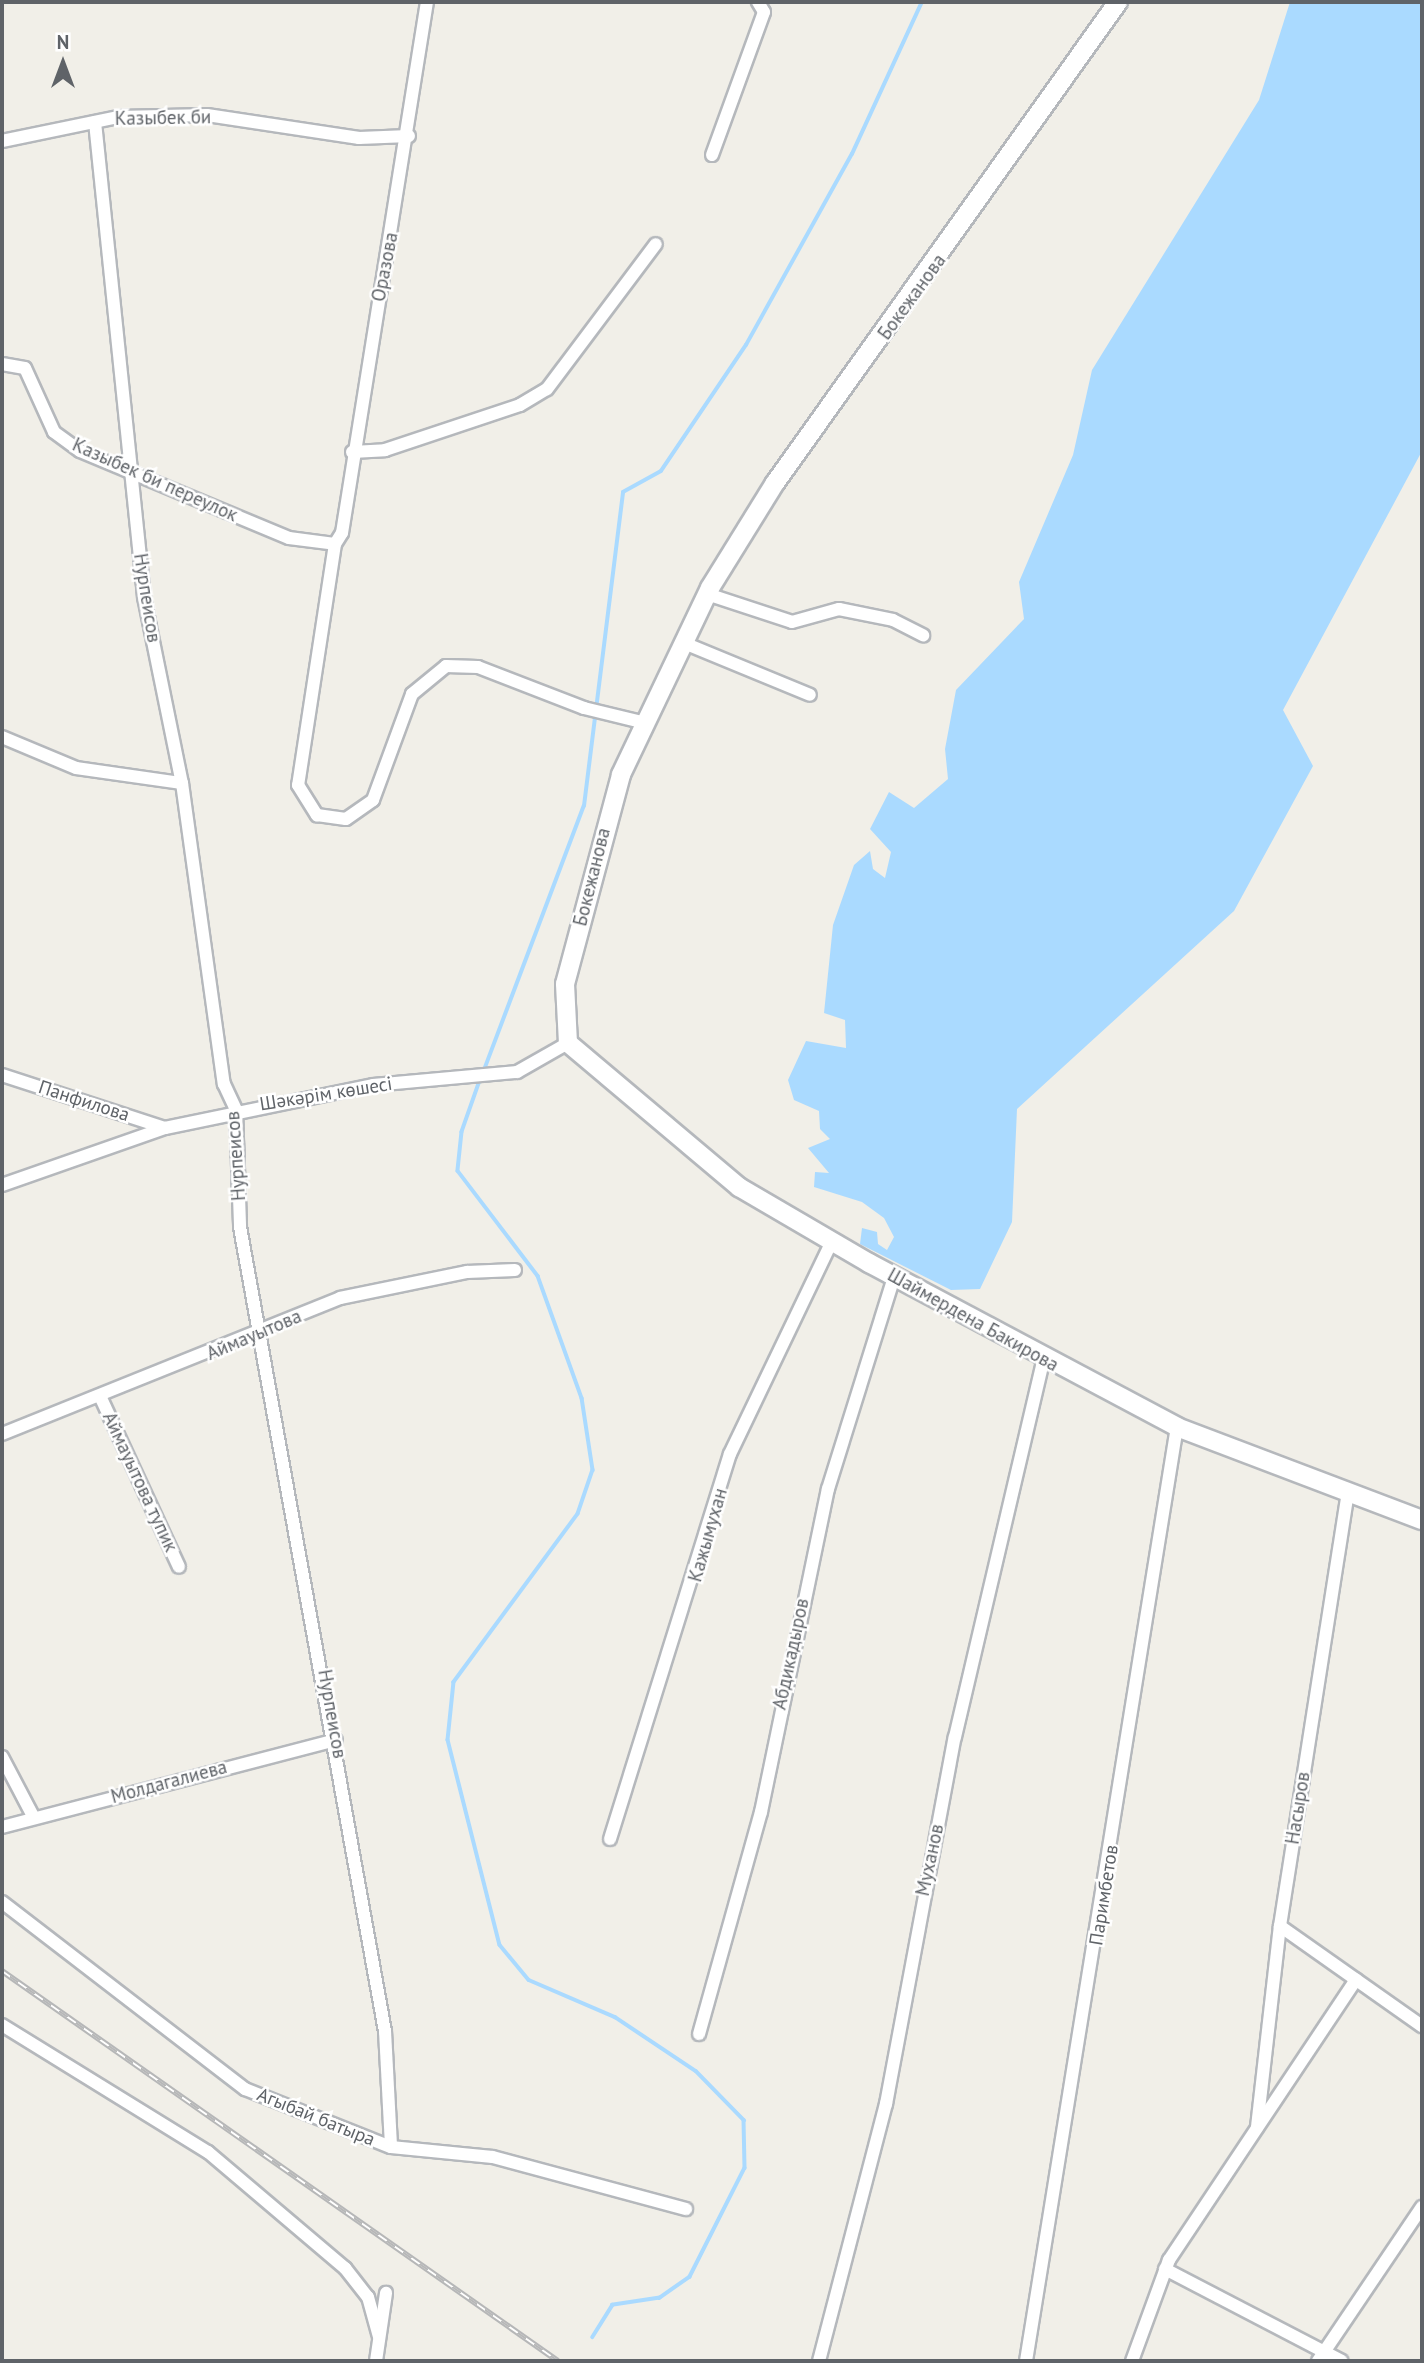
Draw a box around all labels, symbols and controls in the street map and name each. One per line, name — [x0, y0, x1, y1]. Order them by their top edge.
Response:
north arrow — [28, 28, 98, 98]
text: N — [57, 30, 69, 54]
street label: Казыбек би — [115, 106, 211, 130]
street label: Оразова — [367, 230, 403, 304]
street label: Бокежанова — [873, 250, 951, 344]
street label: Казыбек би переулок — [69, 433, 241, 527]
street label: Нурпеисов — [129, 552, 165, 644]
street label: Бокежанова — [569, 826, 615, 928]
street label: Шәкәрім көшесі — [258, 1072, 394, 1116]
street label: Панфилова — [36, 1076, 132, 1126]
street label: Нурпеисов — [221, 1110, 251, 1202]
street label: Шаймердена Бакирова — [884, 1264, 1062, 1376]
street label: Аймауытова — [203, 1305, 305, 1365]
street label: Аймауытова тупик — [98, 1408, 182, 1556]
street label: Кажымухан — [684, 1485, 732, 1585]
street label: Абдикадыров — [768, 1596, 814, 1712]
street label: Нурпеисов — [313, 1668, 351, 1760]
street label: Молдагалиева — [108, 1756, 230, 1808]
street label: Насыров — [1281, 1770, 1315, 1846]
street label: Муханов — [911, 1822, 949, 1898]
street label: Паримбетов — [1085, 1843, 1123, 1947]
street label: Агыбай батыра — [254, 2083, 378, 2151]

